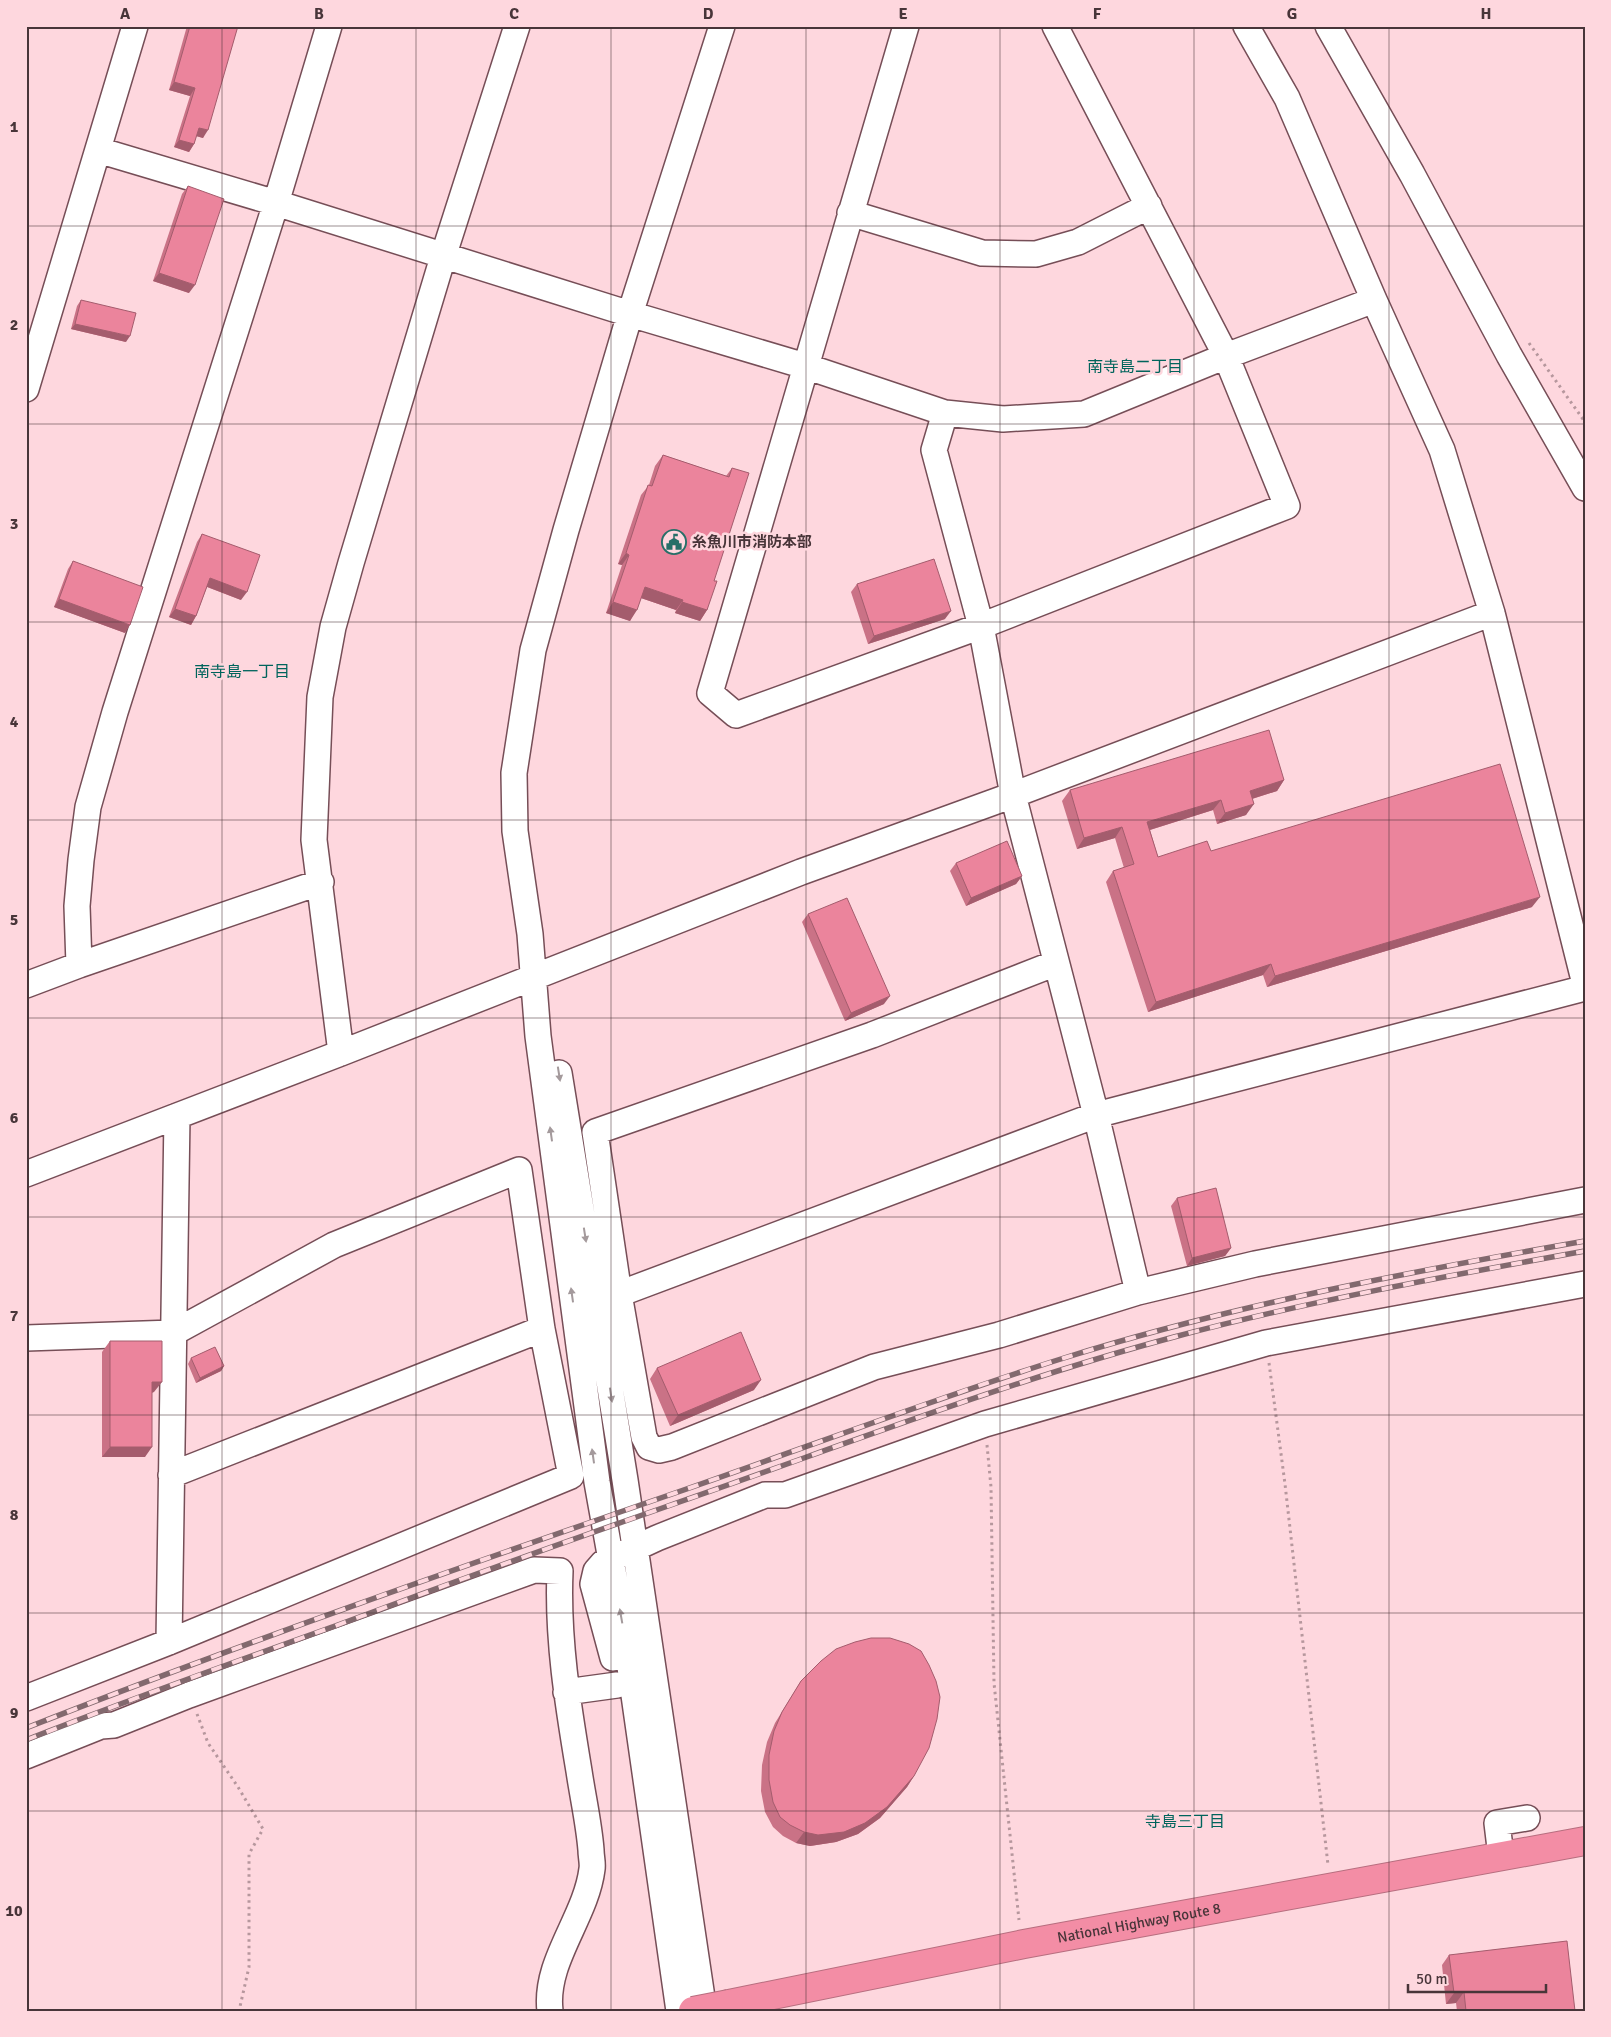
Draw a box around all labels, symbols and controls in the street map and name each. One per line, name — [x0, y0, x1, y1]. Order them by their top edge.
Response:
text: A — [120, 4, 131, 24]
text: B — [314, 4, 324, 24]
text: C — [509, 4, 519, 24]
text: D — [703, 4, 714, 24]
text: E — [898, 4, 908, 24]
text: F — [1093, 4, 1102, 24]
text: G — [1287, 4, 1297, 24]
text: H — [1481, 4, 1491, 24]
text: 1 — [10, 117, 19, 137]
text: 2 — [10, 315, 18, 335]
district label: 南寺島二丁目 — [1087, 357, 1183, 377]
text: 3 — [10, 514, 18, 534]
public building icon: 糸魚川市消防本部 — [661, 529, 687, 555]
place label: 糸魚川市消防本部 — [692, 533, 812, 551]
district label: 南寺島一丁目 — [194, 662, 290, 682]
text: 4 — [10, 712, 19, 732]
text: 5 — [10, 910, 18, 930]
one-way arrow — [556, 1067, 564, 1083]
text: 6 — [10, 1108, 19, 1128]
one-way arrow — [546, 1126, 554, 1142]
one-way arrow — [582, 1227, 590, 1243]
one-way arrow — [568, 1287, 576, 1303]
text: 7 — [10, 1306, 19, 1326]
one-way arrow — [608, 1387, 616, 1403]
one-way arrow — [589, 1448, 597, 1464]
text: 8 — [10, 1505, 19, 1525]
one-way arrow — [616, 1608, 624, 1624]
text: 9 — [10, 1703, 19, 1723]
district label: 寺島三丁目 — [1145, 1812, 1225, 1832]
street label: National Highway Route 8 — [1056, 1899, 1222, 1947]
text: 10 — [5, 1901, 23, 1921]
scale bar — [1408, 1962, 1546, 1994]
text: 50 m — [1416, 1970, 1447, 1988]

